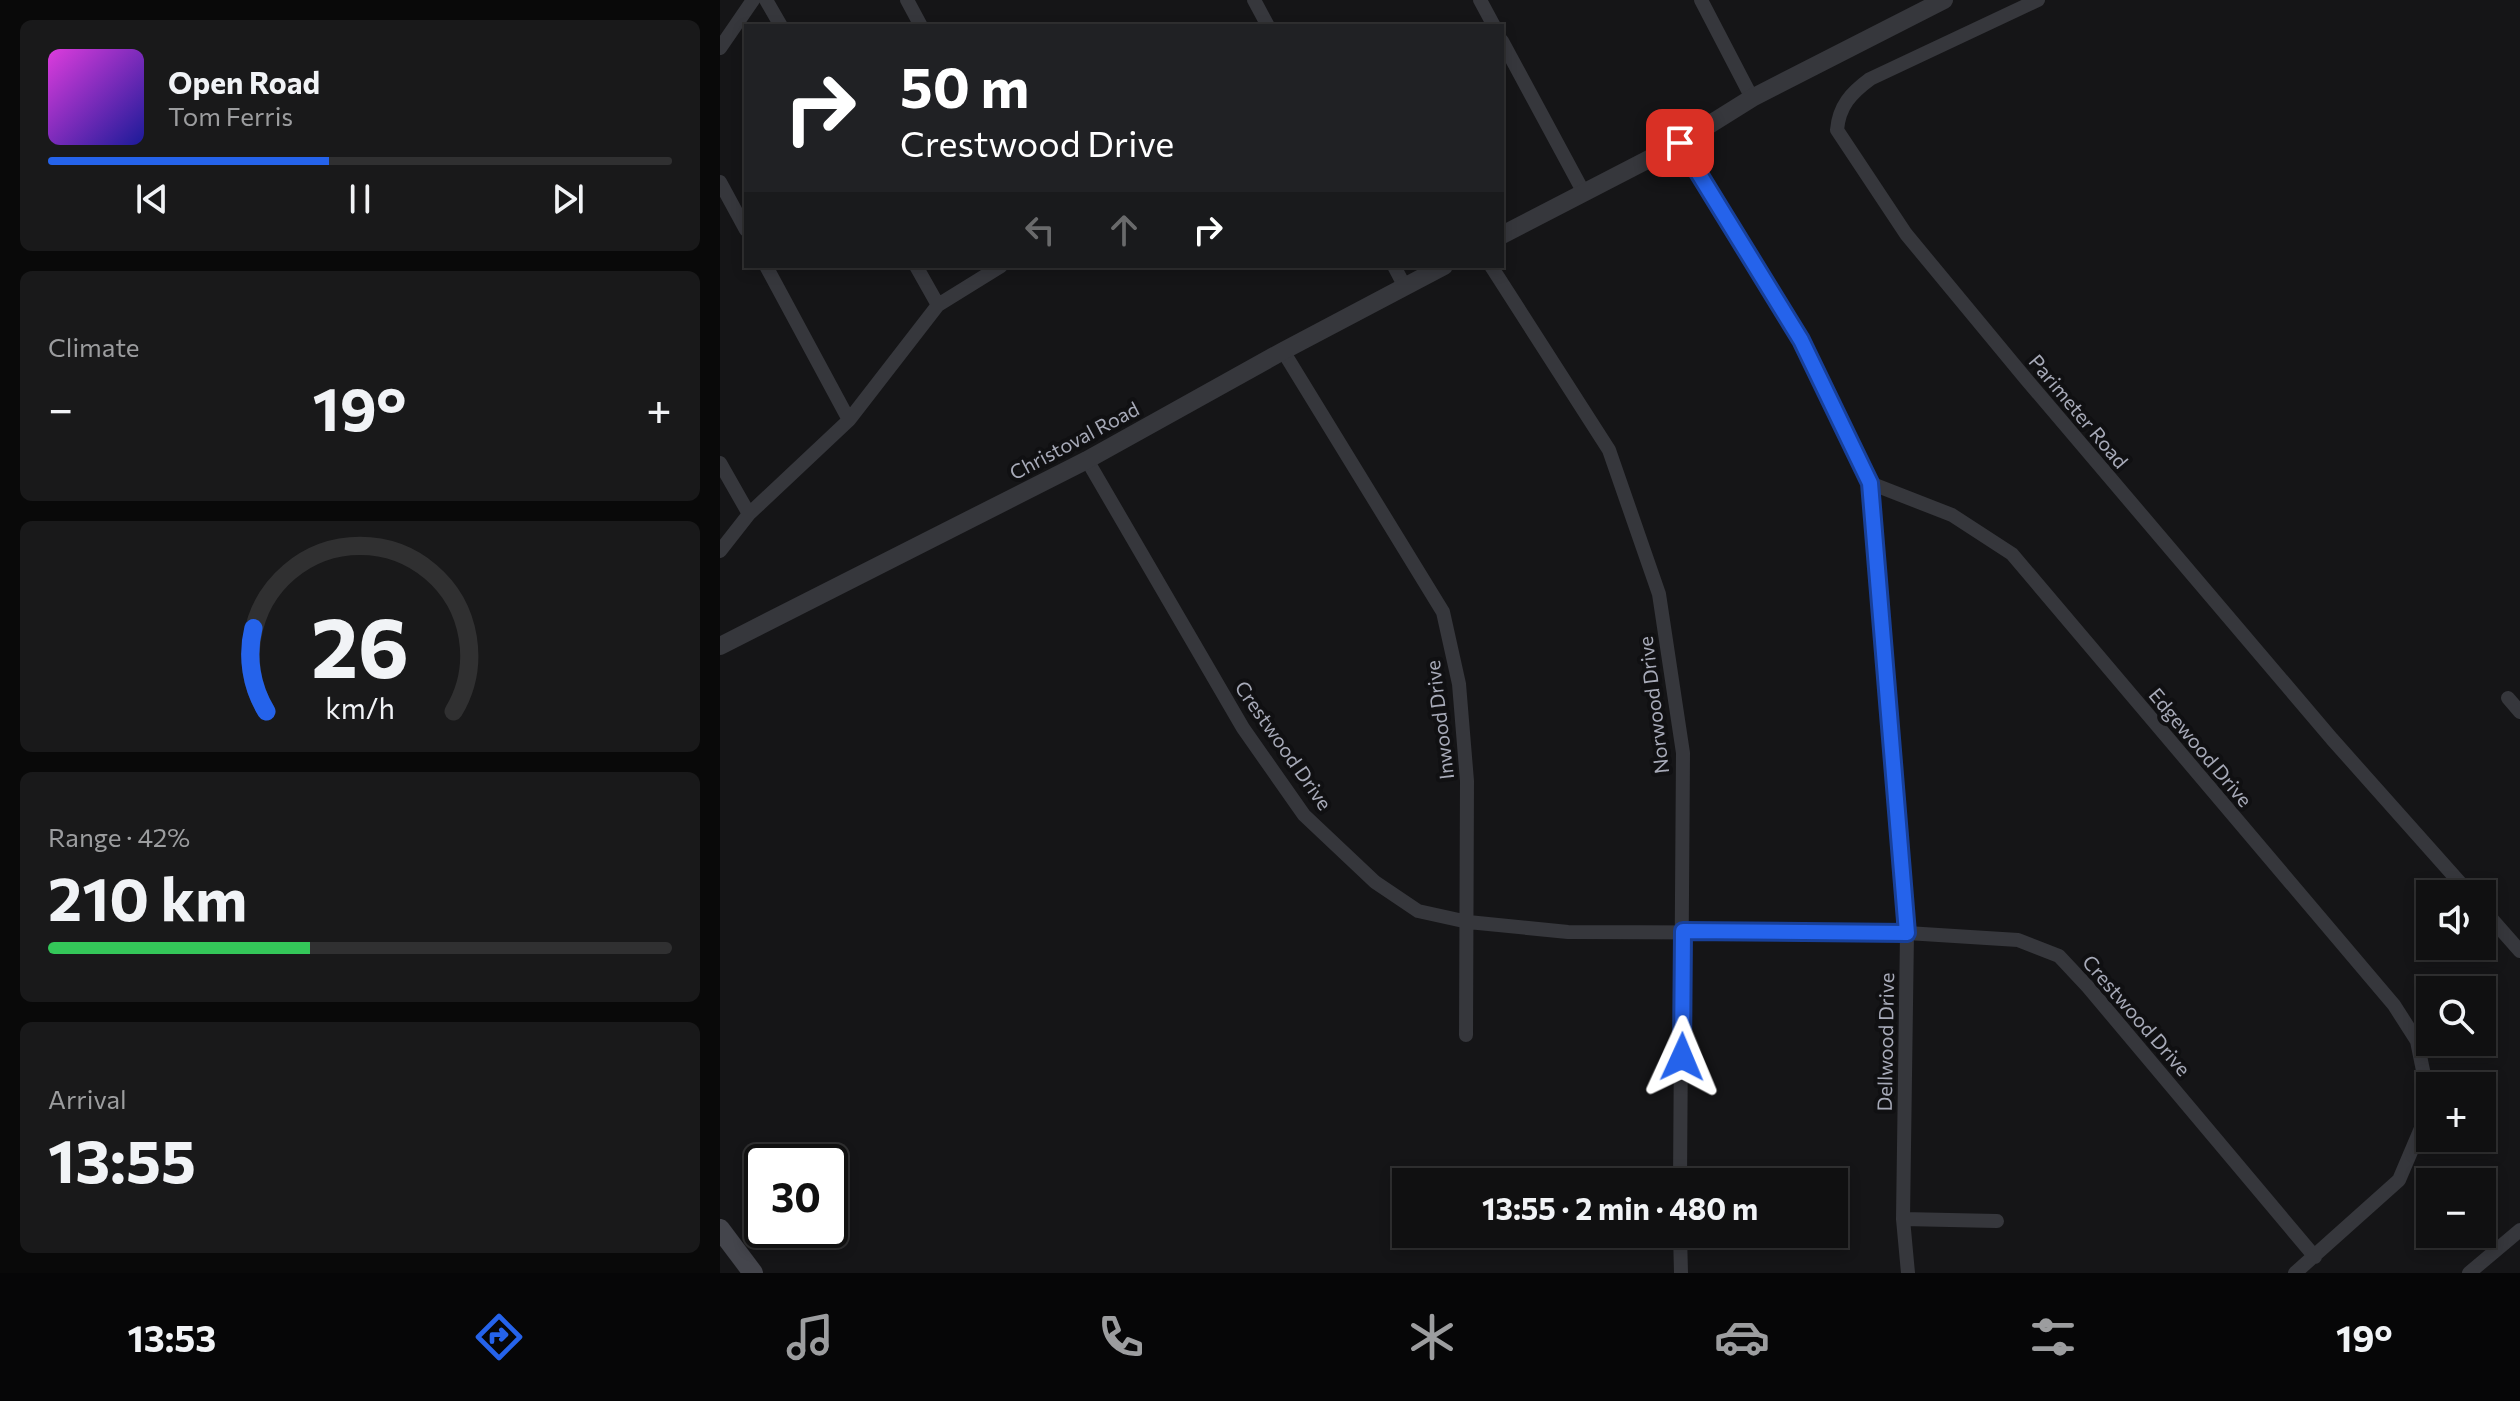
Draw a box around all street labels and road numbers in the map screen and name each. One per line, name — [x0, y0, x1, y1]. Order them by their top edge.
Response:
street label: Parimeter Road — [2024, 349, 2134, 473]
street label: Christoval Road — [1005, 396, 1143, 484]
street label: Norwood Drive — [1633, 635, 1673, 775]
street label: Inwood Drive — [1420, 659, 1458, 781]
street label: Crestwood Drive — [1230, 676, 1338, 814]
street label: Edgewood Drive — [2144, 683, 2258, 811]
street label: Crestwood Drive — [2078, 950, 2196, 1080]
street label: Dellwood Drive — [1872, 972, 1898, 1112]

